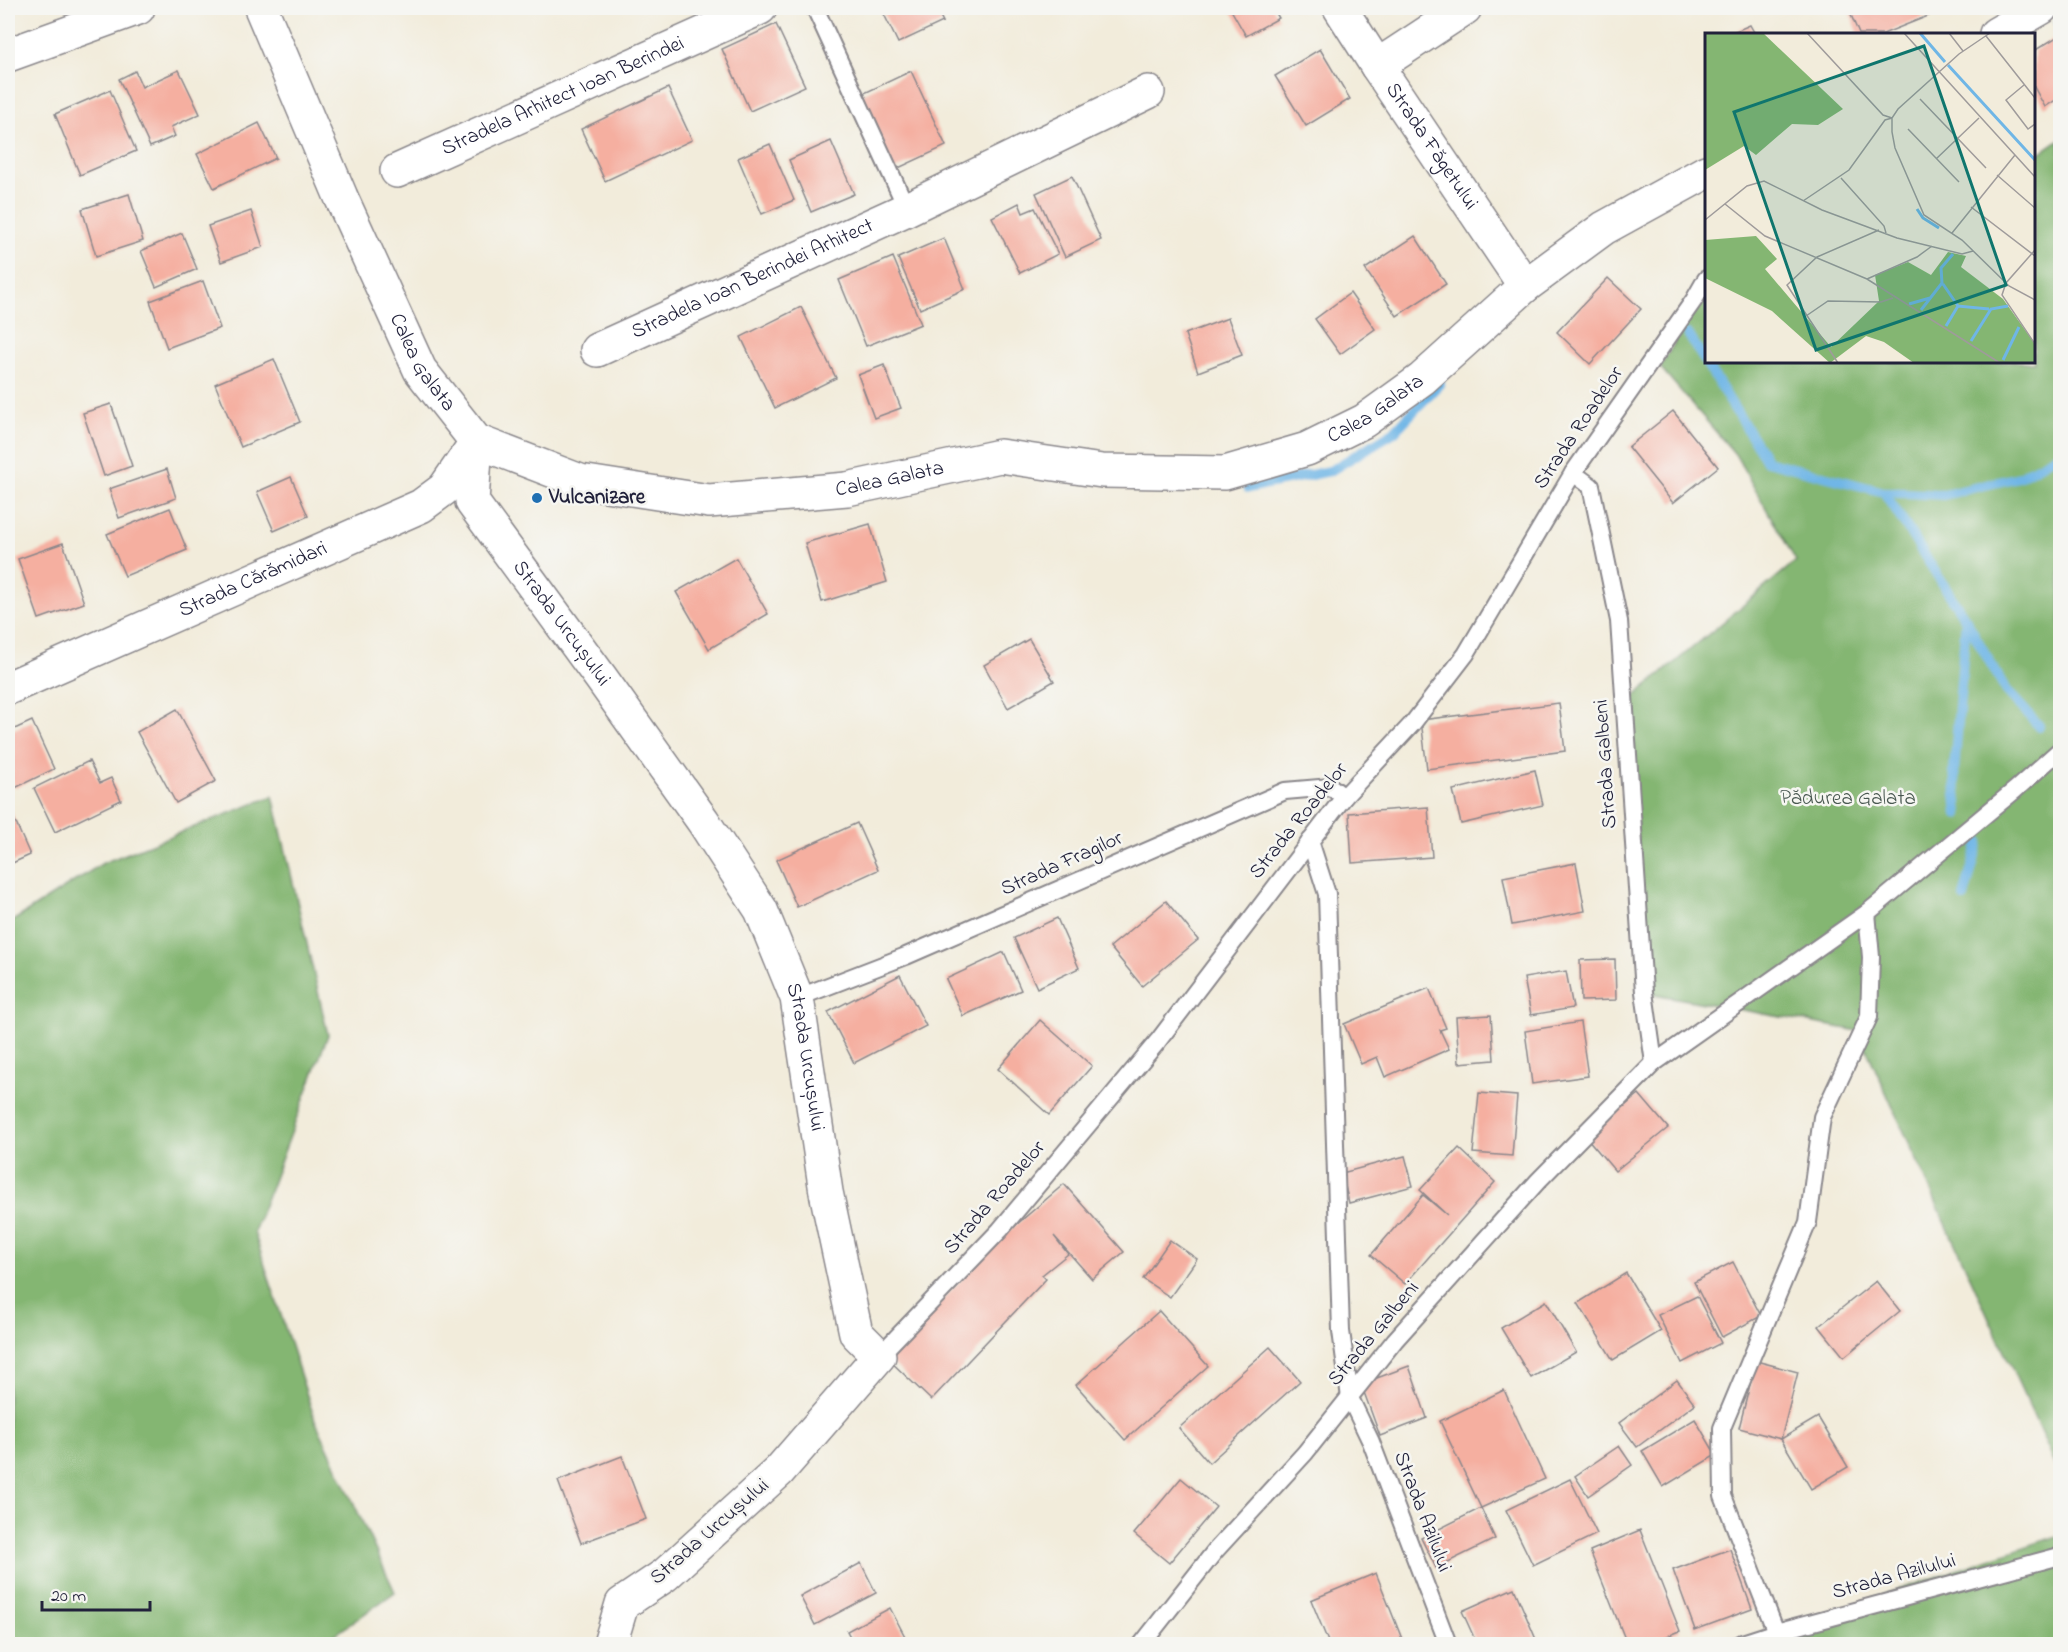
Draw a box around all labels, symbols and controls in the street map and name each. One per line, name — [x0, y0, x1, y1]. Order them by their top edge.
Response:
street label: Stradela Arhitect Ioan Berindei — [437, 29, 689, 164]
inset map — [1705, 33, 2035, 363]
street label: Strada Făgetului — [1377, 77, 1485, 217]
street label: Stradela Ioan Berindei Arhitect — [627, 211, 879, 347]
street label: Calea Galata — [381, 309, 463, 418]
street label: Strada Roadelor — [1527, 360, 1632, 496]
street label: Calea Galata — [1322, 367, 1430, 452]
street label: Calea Galata — [834, 454, 947, 505]
place label: Vulcanizare — [548, 483, 646, 513]
marker: Vulcanizare — [530, 491, 544, 505]
street label: Strada Cărămidari — [174, 534, 332, 626]
street label: Strada Urcușului — [505, 554, 618, 693]
street label: Strada Galbeni — [1587, 698, 1625, 830]
street label: Strada Roadelor — [1242, 756, 1356, 886]
park label: Pădurea Galata — [1780, 784, 1916, 814]
street label: Strada Fragilor — [996, 824, 1129, 906]
street label: Strada Urcușului — [777, 978, 832, 1133]
street label: Strada Roadelor — [937, 1134, 1053, 1262]
street label: Strada Galbeni — [1321, 1275, 1427, 1393]
street label: Strada Azilului — [1385, 1447, 1459, 1577]
street label: Strada Urcușului — [644, 1472, 776, 1592]
street label: Strada Azilului — [1829, 1546, 1959, 1608]
scale bar — [42, 1574, 150, 1612]
text: 20 m — [51, 1584, 86, 1610]

